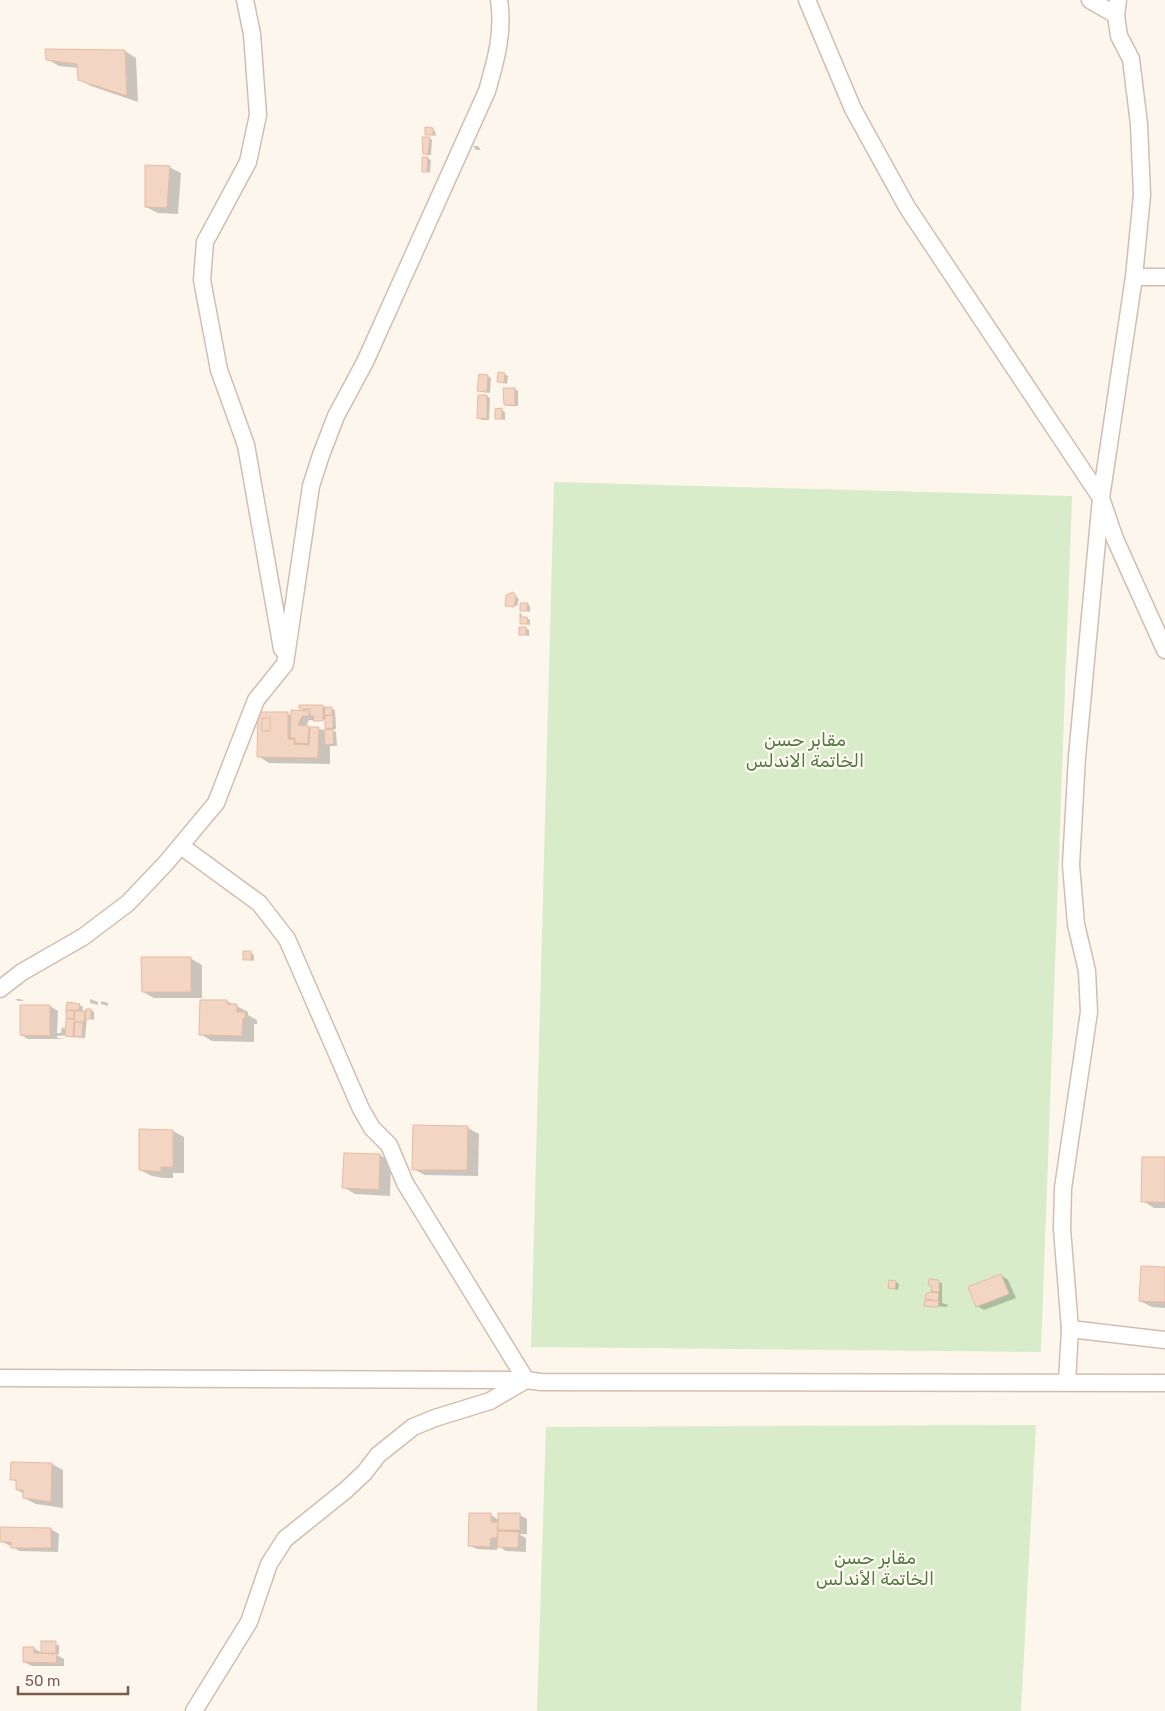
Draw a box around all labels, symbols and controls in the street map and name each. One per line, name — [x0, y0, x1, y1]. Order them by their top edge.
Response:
park label: مقابر حسن الخاتمة الاندلس — [746, 729, 864, 772]
park label: مقابر حسن الخاتمة الأندلس — [816, 1547, 934, 1590]
scale bar — [18, 1664, 128, 1696]
text: 50 m — [25, 1672, 60, 1690]

